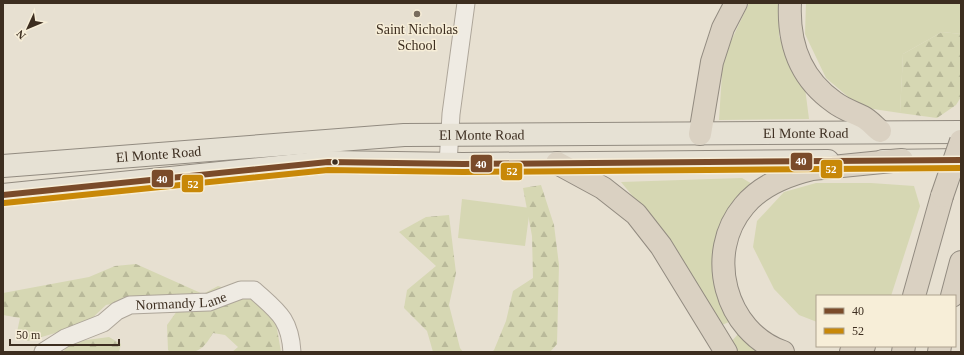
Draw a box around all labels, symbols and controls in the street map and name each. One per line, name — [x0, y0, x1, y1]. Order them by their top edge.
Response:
north arrow — [8, 8, 48, 48]
marker: Saint Nicholas School — [412, 9, 422, 19]
place label: Saint Nicholas School — [376, 22, 458, 53]
text: N — [14, 28, 28, 42]
street label: El Monte Road — [763, 126, 849, 141]
street label: El Monte Road — [439, 127, 525, 143]
street label: El Monte Road — [115, 144, 202, 165]
line badge: 40 — [790, 152, 813, 171]
line badge: 40 — [470, 154, 493, 173]
text: 40 — [796, 155, 807, 167]
unlabelled marker — [330, 157, 340, 167]
text: 40 — [476, 158, 487, 170]
line badge: 52 — [820, 159, 843, 179]
line badge: 52 — [500, 162, 523, 181]
text: 52 — [826, 163, 837, 175]
text: 52 — [507, 165, 518, 177]
line badge: 40 — [151, 169, 174, 188]
text: 40 — [157, 173, 168, 185]
line badge: 52 — [181, 174, 204, 193]
text: 52 — [188, 178, 199, 190]
street label: Normandy Lane — [135, 289, 229, 313]
legend — [816, 295, 956, 347]
text: 40 — [852, 304, 864, 318]
scale bar — [10, 321, 119, 347]
text: 52 — [852, 324, 864, 338]
text: 50 m — [16, 328, 41, 342]

